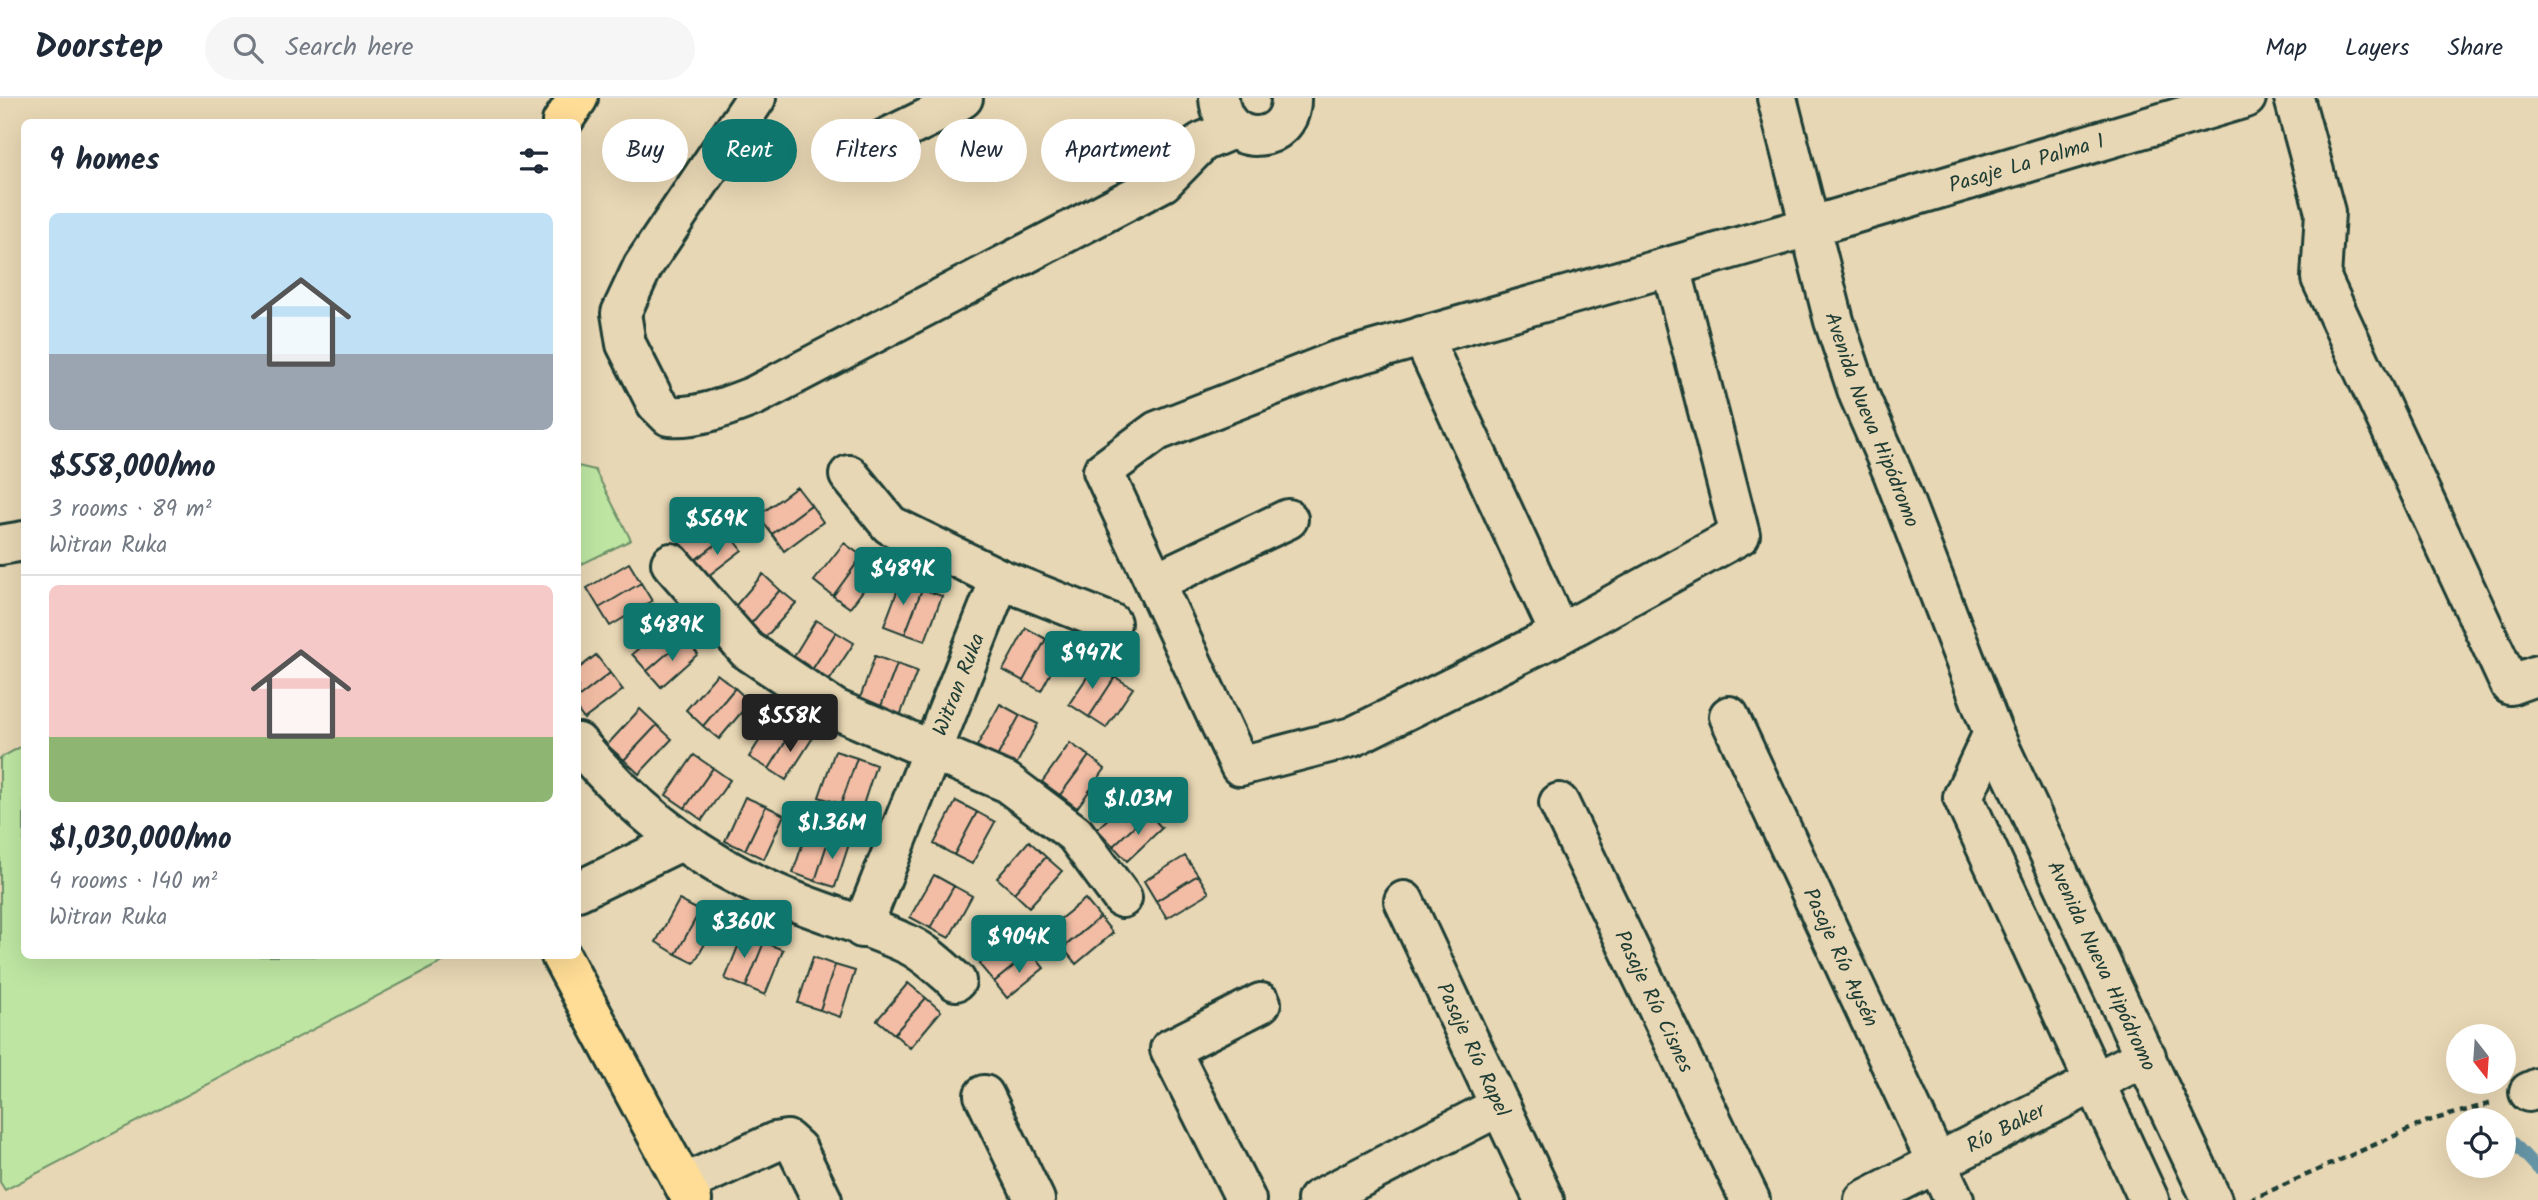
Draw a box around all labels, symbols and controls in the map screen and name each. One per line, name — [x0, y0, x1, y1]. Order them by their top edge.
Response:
search box — [205, 17, 695, 80]
text: Doorstep — [35, 22, 163, 75]
text: Search here — [285, 27, 413, 69]
icon: search — [229, 29, 267, 67]
text: Map — [2265, 29, 2307, 68]
text: Layers — [2345, 29, 2409, 68]
text: Share — [2447, 29, 2503, 68]
chip: Buy — [602, 119, 688, 182]
chip: Rent — [702, 119, 797, 182]
chip: Filters — [811, 119, 921, 182]
chip: New — [935, 119, 1027, 182]
chip: Apartment — [1041, 119, 1195, 182]
street label: Pasaje La Palma 1 — [1945, 126, 2109, 203]
text: 9 homes — [49, 137, 160, 185]
icon: filters — [515, 142, 553, 180]
icon: home — [238, 259, 364, 385]
street label: Avenida Nueva Hipódromo — [1814, 309, 1927, 533]
text: $558,000/mo — [49, 444, 216, 492]
text: 3 rooms · 89 m² — [49, 492, 212, 528]
pin: $569K — [668, 498, 766, 557]
text: $569K — [685, 502, 749, 538]
text: Witran Ruka — [49, 528, 167, 564]
pin: $489K — [854, 547, 952, 607]
text: $489K — [870, 552, 936, 588]
pin: $489K — [623, 603, 721, 663]
text: $489K — [639, 608, 705, 644]
street label: Witran Ruka — [925, 629, 995, 741]
icon: home — [238, 631, 364, 757]
pin: $947K — [1043, 632, 1141, 691]
text: $947K — [1061, 636, 1123, 672]
pin: $558K — [741, 694, 839, 754]
text: $558K — [758, 699, 822, 735]
pin: $1.03M — [1081, 778, 1195, 837]
text: $1.03M — [1104, 782, 1172, 818]
pin: $1.36M — [775, 802, 889, 861]
text: $1.36M — [798, 806, 866, 842]
text: $1,030,000/mo — [49, 816, 232, 864]
street label: Avenida Nueva Hipódromo — [2037, 856, 2164, 1077]
text: 4 rooms · 140 m² — [49, 864, 217, 900]
street label: Pasaje Río Aysén — [1793, 883, 1886, 1033]
text: Witran Ruka — [49, 900, 167, 936]
pin: $360K — [695, 900, 793, 960]
text: $360K — [712, 905, 776, 941]
pin: $904K — [970, 916, 1068, 975]
text: $904K — [987, 920, 1051, 956]
street label: Pasaje Río Cisnes — [1605, 925, 1701, 1079]
street label: Pasaje Río Rapel — [1426, 977, 1518, 1123]
north arrow — [2446, 1024, 2516, 1094]
map controls — [2446, 1024, 2516, 1178]
street label: Río Baker — [1961, 1095, 2052, 1163]
button: locate — [2446, 1108, 2516, 1178]

